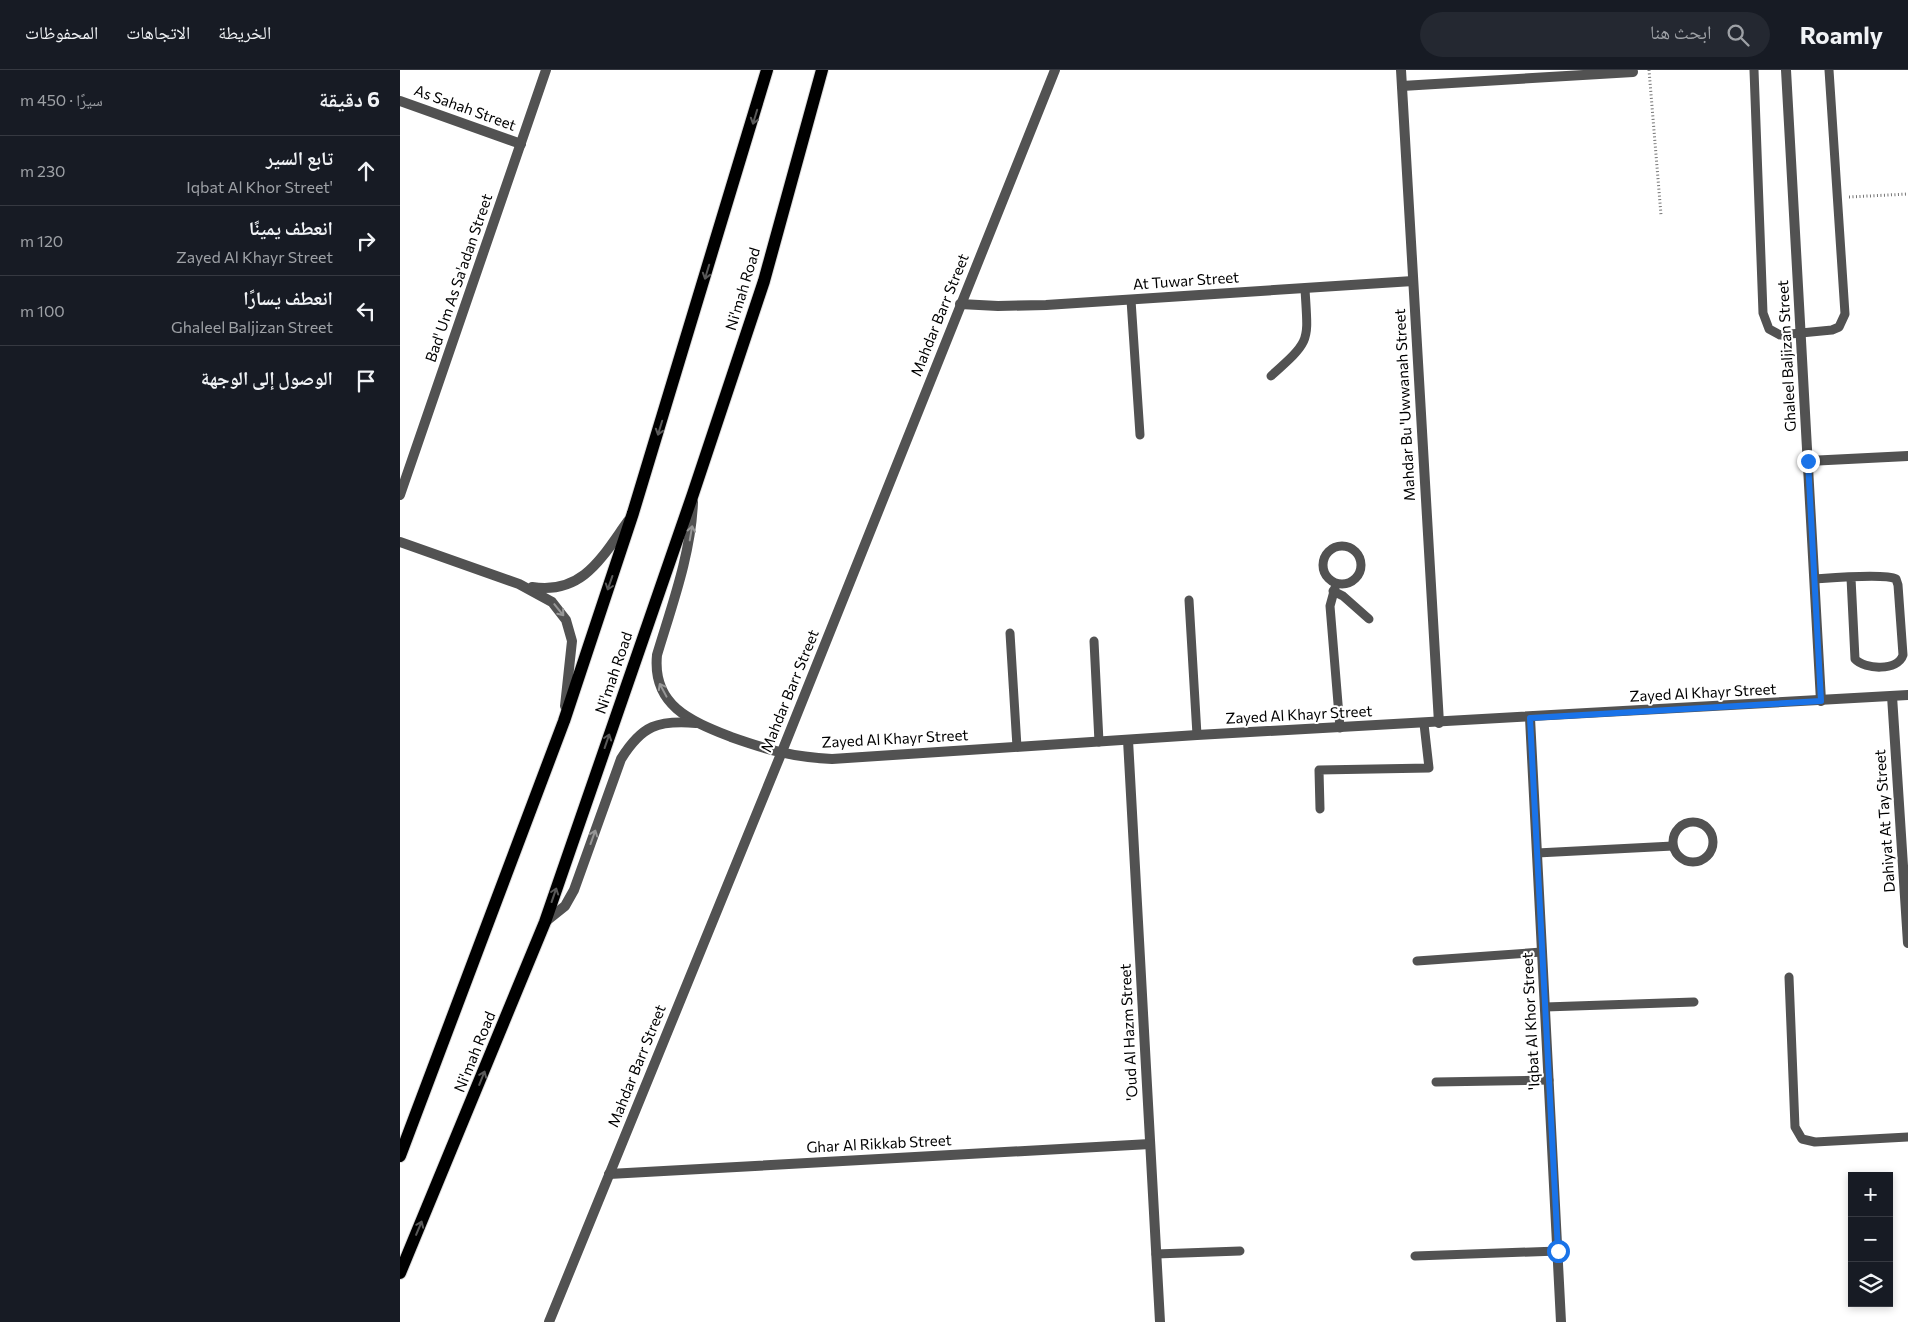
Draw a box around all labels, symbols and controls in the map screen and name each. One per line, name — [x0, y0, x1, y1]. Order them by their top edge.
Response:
search box — [1420, 12, 1770, 57]
text: ابحث هنا — [1650, 20, 1712, 43]
text: Roamly — [1800, 20, 1883, 49]
text: المحفوظات — [25, 21, 98, 43]
text: الاتجاهات — [126, 21, 190, 43]
text: الخريطة — [218, 21, 271, 43]
icon: search — [1724, 21, 1752, 49]
street label: As Sahah Street — [412, 80, 519, 134]
text: 6 دقيقة — [319, 86, 380, 111]
text: سيرًا · 450 m — [20, 90, 103, 109]
one-way arrow — [749, 109, 759, 125]
text: تابع السير — [266, 146, 333, 169]
icon: ahead — [352, 157, 380, 185]
text: 230 m — [20, 161, 66, 180]
text: 'Iqbat Al Khor Street — [186, 177, 333, 196]
street label: Bad' Um As Sa'adan Street — [421, 191, 495, 364]
text: انعطف يمينًا — [249, 216, 333, 239]
icon: right — [352, 227, 380, 255]
text: 120 m — [20, 231, 63, 250]
street label: Ni'mah Road — [721, 245, 763, 332]
text: Zayed Al Khayr Street — [176, 247, 333, 266]
street label: Mahdar Barr Street — [906, 251, 972, 379]
one-way arrow — [702, 264, 712, 280]
street label: At Tuwar Street — [1132, 267, 1240, 293]
street label: Ghaleel Baljizan Street — [1773, 280, 1799, 432]
text: انعطف يسارًا — [243, 286, 333, 309]
icon: left — [352, 297, 380, 325]
text: 100 m — [20, 301, 65, 320]
street label: Mahdar Bu 'Uwwanah Street — [1390, 308, 1418, 502]
text: Ghaleel Baljizan Street — [171, 317, 333, 336]
text: الوصول إلى الوجهة — [201, 366, 333, 389]
icon: arrive — [352, 367, 380, 395]
one-way arrow — [654, 419, 664, 435]
route end — [1797, 450, 1820, 473]
one-way arrow — [686, 526, 696, 542]
one-way arrow — [605, 574, 614, 590]
one-way arrow — [553, 604, 564, 617]
street label: Mahdar Barr Street — [756, 627, 822, 755]
street label: Ni'mah Road — [591, 629, 636, 716]
street label: Zayed Al Khayr Street — [1629, 679, 1777, 705]
one-way arrow — [658, 682, 668, 697]
street label: Zayed Al Khayr Street — [1225, 701, 1373, 727]
street label: Zayed Al Khayr Street — [821, 725, 969, 751]
one-way arrow — [603, 733, 613, 749]
street label: Dahiyat At Tay Street — [1870, 749, 1898, 893]
one-way arrow — [589, 829, 598, 845]
one-way arrow — [550, 887, 559, 903]
street label: 'Iqbat Al Khor Street — [1517, 952, 1543, 1090]
street label: 'Oud Al Hazm Street — [1115, 963, 1141, 1101]
street label: Mahdar Barr Street — [603, 1002, 669, 1130]
street label: Ni'mah Road — [450, 1009, 498, 1095]
one-way arrow — [478, 1071, 487, 1087]
street label: Ghar Al Rikkab Street — [806, 1130, 952, 1156]
map controls — [1848, 1172, 1893, 1307]
button: + — [1848, 1172, 1893, 1217]
button: − — [1848, 1217, 1893, 1262]
one-way arrow — [415, 1221, 424, 1236]
route start — [1547, 1240, 1570, 1263]
button: layers — [1848, 1262, 1893, 1307]

